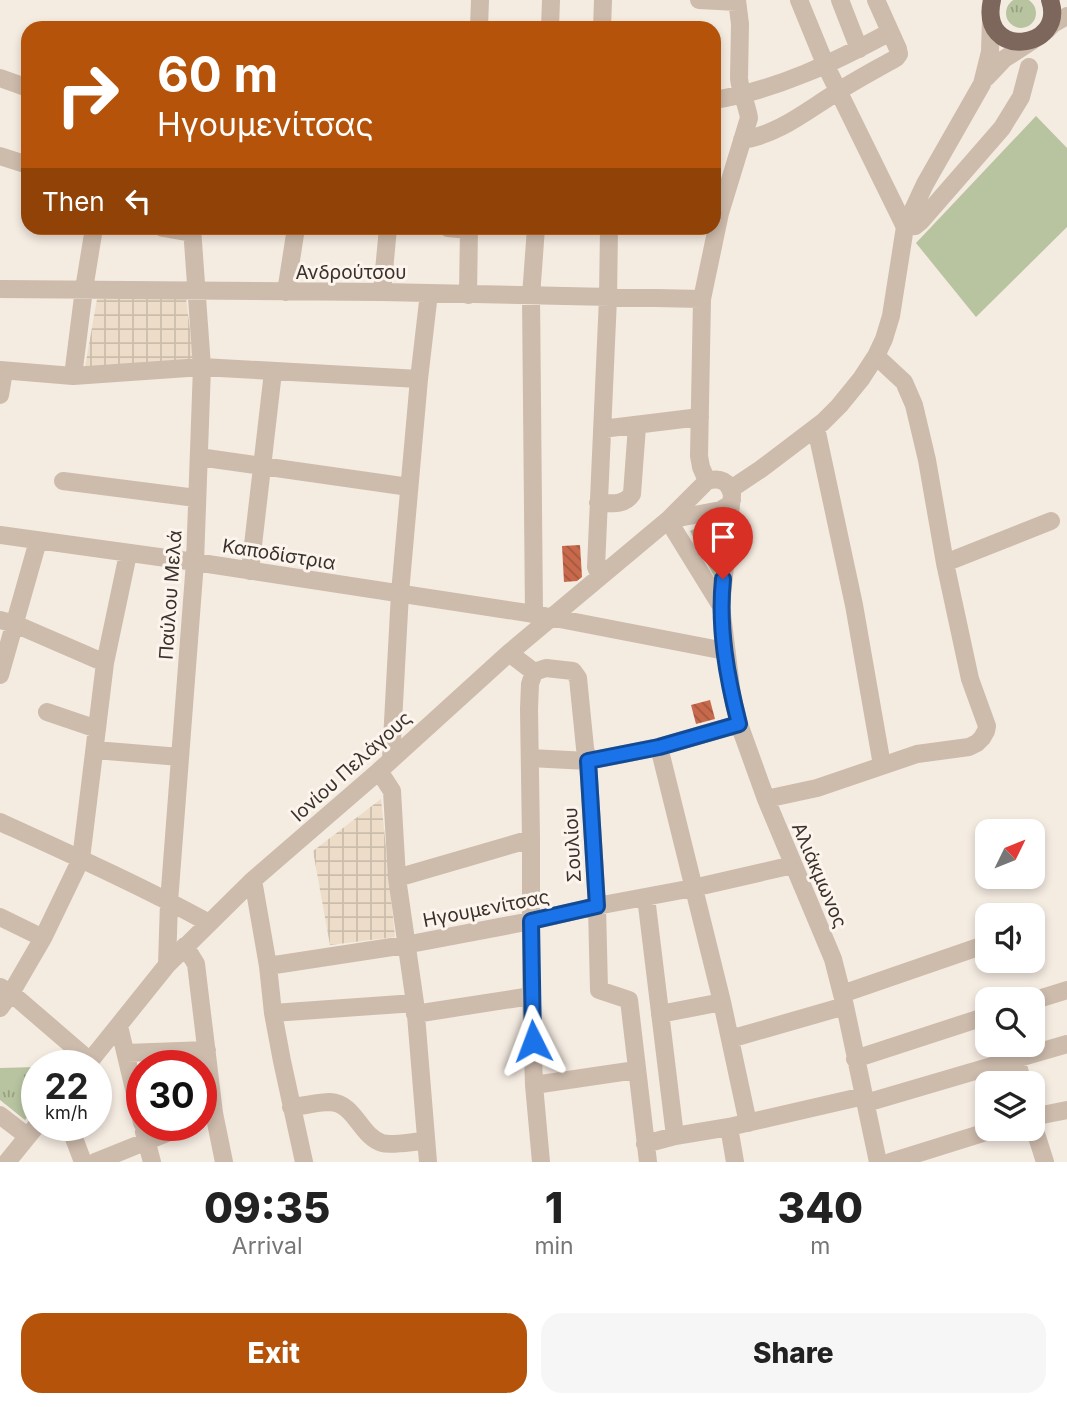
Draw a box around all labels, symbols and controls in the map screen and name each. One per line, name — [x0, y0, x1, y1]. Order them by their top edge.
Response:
text: 60 m — [157, 45, 278, 104]
icon: right — [42, 49, 133, 140]
text: Ηγουμενίτσας — [157, 105, 374, 144]
icon: left — [119, 182, 157, 220]
text: Then — [42, 186, 105, 217]
street label: Ανδρούτσου — [295, 261, 407, 284]
pin — [693, 507, 753, 579]
icon: arrive — [704, 518, 742, 556]
street label: Παύλου Μελά — [154, 529, 187, 661]
street label: Καποδίστρια — [221, 534, 337, 575]
street label: Ιονίου Πελάγους — [287, 706, 416, 826]
street label: Σουλίου — [559, 807, 586, 883]
street label: Αλιάκμωνος — [787, 819, 852, 931]
north arrow — [975, 819, 1045, 889]
map controls — [975, 819, 1045, 1141]
street label: Ηγουμενίτσας — [421, 885, 551, 932]
button: sound — [975, 903, 1045, 973]
button: search — [975, 987, 1045, 1057]
position arrow — [496, 1004, 570, 1078]
speed limit sign: 30 — [126, 1050, 217, 1141]
text: 22 — [44, 1065, 89, 1107]
button: layers — [975, 1071, 1045, 1141]
text: km/h — [45, 1102, 88, 1123]
text: 09:35 — [204, 1182, 331, 1233]
text: 1 — [545, 1182, 563, 1233]
text: 340 — [778, 1182, 863, 1233]
text: Arrival — [232, 1232, 303, 1260]
text: min — [534, 1232, 574, 1260]
text: m — [810, 1232, 830, 1260]
button: Exit — [21, 1313, 527, 1393]
button: Share — [541, 1313, 1046, 1393]

